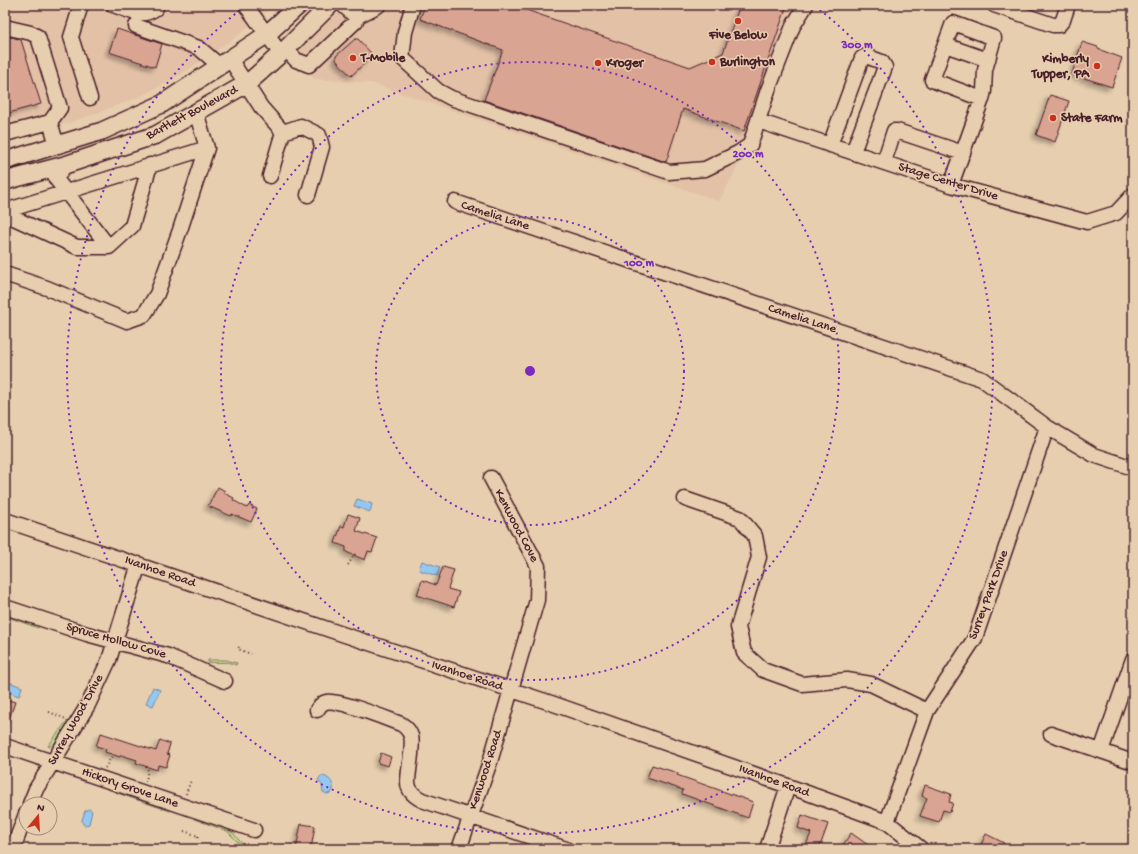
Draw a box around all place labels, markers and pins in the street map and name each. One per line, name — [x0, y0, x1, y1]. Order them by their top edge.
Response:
marker: Five Below — [733, 16, 743, 26]
place label: Five Below — [708, 28, 768, 43]
place label: T-Mobile — [360, 51, 406, 66]
place label: Kimberly Tupper, PA — [1031, 52, 1090, 83]
marker: T-Mobile — [348, 53, 358, 63]
place label: Burlington — [719, 55, 776, 70]
place label: Kroger — [605, 56, 645, 71]
marker: Burlington — [707, 57, 717, 67]
marker: Kroger — [593, 58, 603, 68]
marker: Kimberly Tupper, PA — [1092, 61, 1102, 71]
place label: State Farm — [1061, 111, 1123, 126]
marker: State Farm — [1048, 113, 1058, 123]
centre of rings — [523, 364, 537, 378]

